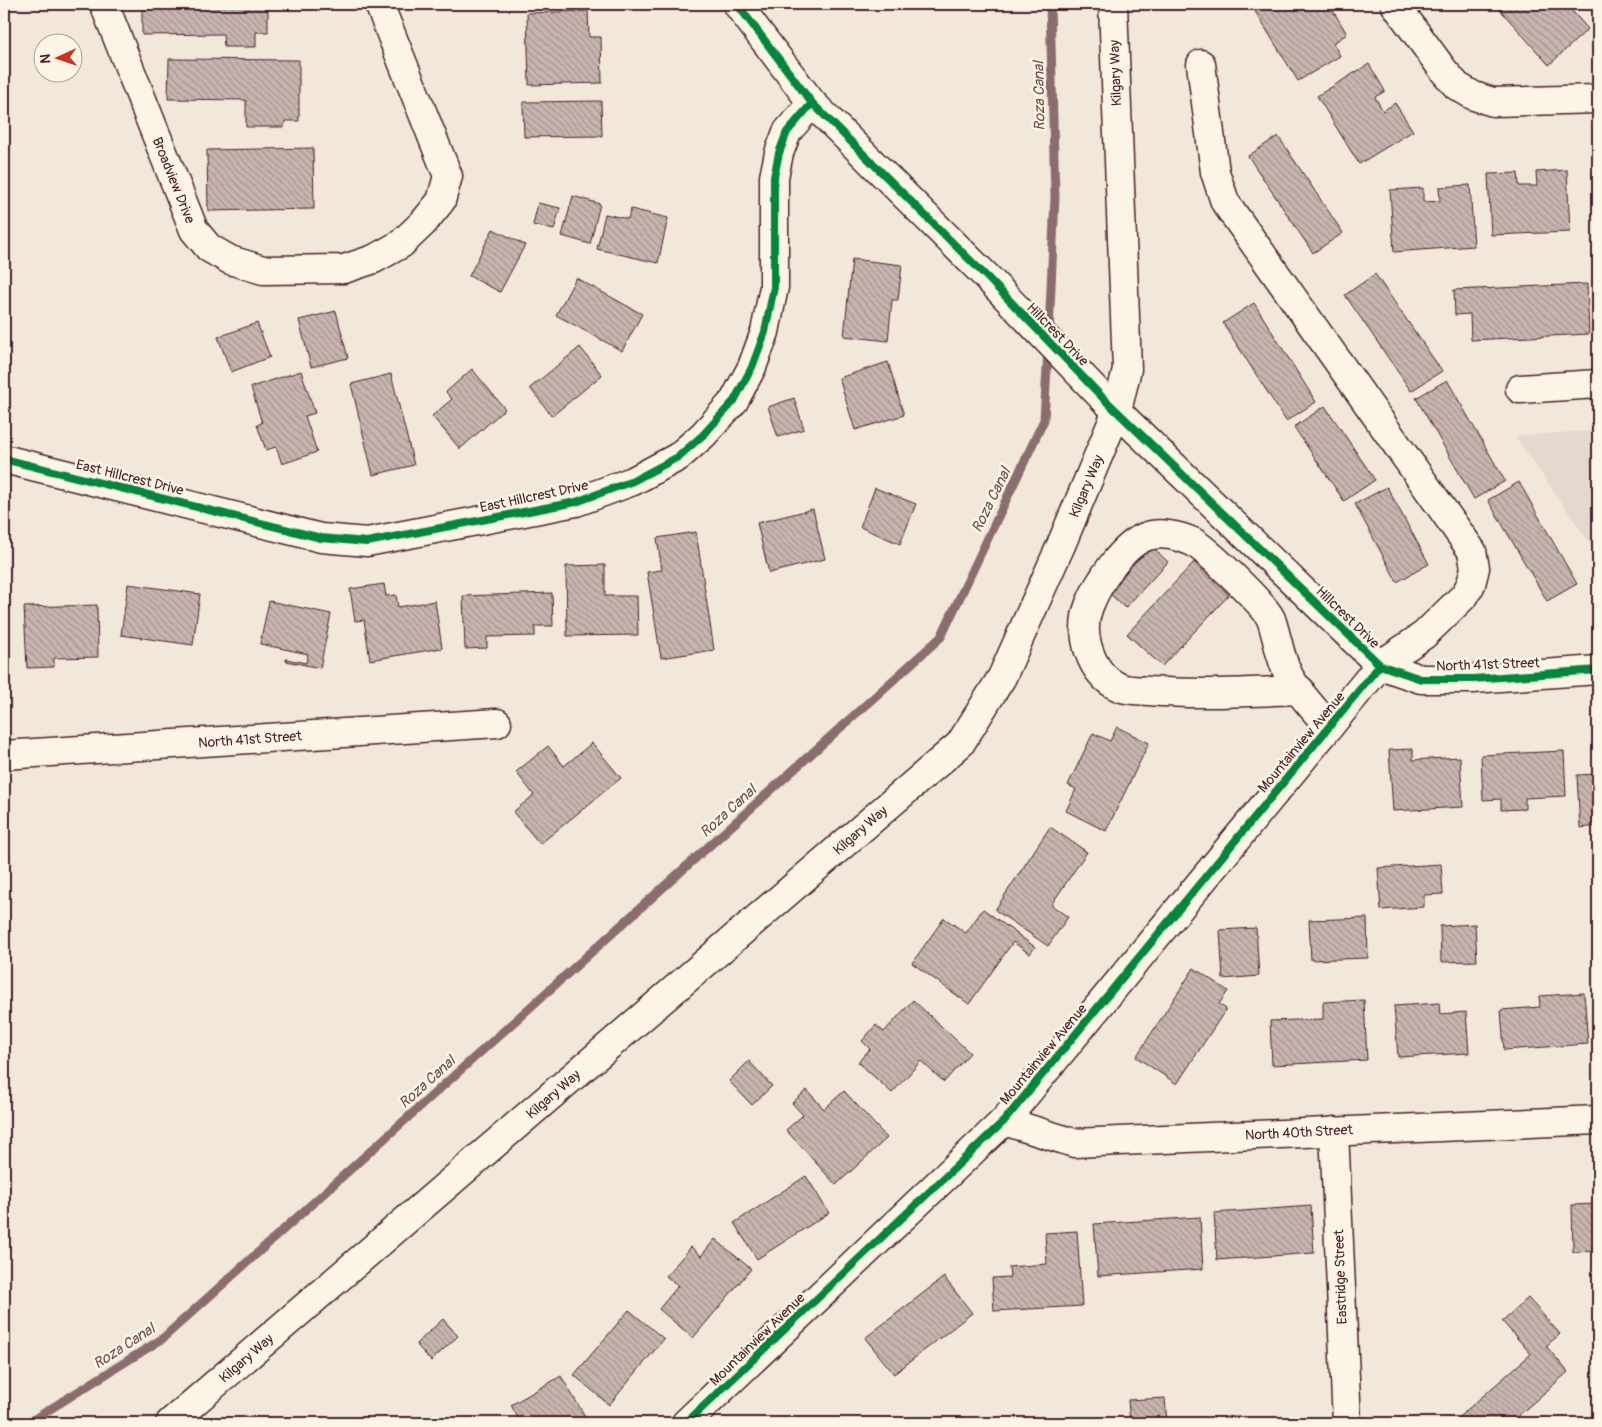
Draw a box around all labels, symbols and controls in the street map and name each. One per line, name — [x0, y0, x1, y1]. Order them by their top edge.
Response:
north arrow — [32, 32, 82, 82]
street label: Kilgary Way — [1106, 40, 1125, 106]
text: N — [37, 53, 54, 64]
water label: Roza Canal — [1029, 60, 1050, 131]
street label: Broadview Drive — [148, 135, 199, 226]
street label: Hillcrest Drive — [1023, 299, 1092, 370]
street label: Kilgary Way — [1066, 452, 1107, 520]
street label: East Hillcrest Drive — [74, 456, 186, 499]
water label: Roza Canal — [968, 463, 1016, 536]
street label: East Hillcrest Drive — [478, 477, 590, 516]
street label: Hillcrest Drive — [1312, 583, 1383, 652]
street label: North 41st Street — [1436, 654, 1540, 675]
street label: Mountainview Avenue — [1254, 688, 1348, 796]
street label: North 41st Street — [198, 727, 303, 752]
water label: Roza Canal — [696, 780, 762, 842]
street label: Kilgary Way — [830, 802, 891, 859]
street label: Mountainview Avenue — [996, 1000, 1090, 1108]
water label: Roza Canal — [395, 1051, 461, 1113]
street label: Kilgary Way — [523, 1066, 584, 1123]
street label: North 40th Street — [1245, 1121, 1354, 1144]
street label: Eastridge Street — [1330, 1229, 1351, 1325]
street label: Mountainview Avenue — [706, 1289, 809, 1389]
water label: Roza Canal — [90, 1319, 160, 1373]
street label: Kilgary Way — [216, 1330, 277, 1387]

